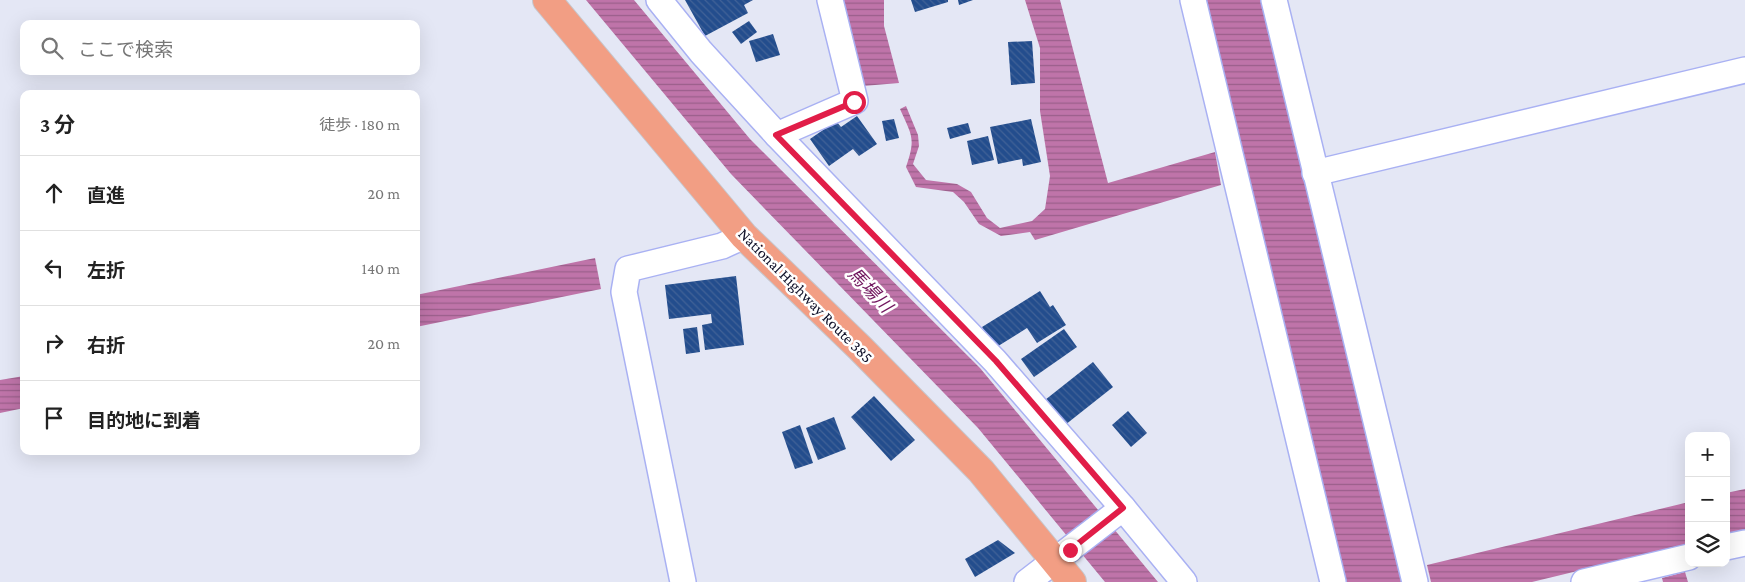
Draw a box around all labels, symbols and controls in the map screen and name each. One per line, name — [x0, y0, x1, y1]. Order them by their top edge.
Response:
search box — [20, 20, 420, 75]
icon: search — [38, 34, 66, 62]
text: ここで検索 — [78, 39, 173, 60]
route start — [843, 91, 866, 114]
text: 3 分 — [40, 113, 75, 137]
text: 徒歩 · 180 m — [319, 116, 400, 133]
icon: ahead — [40, 179, 68, 207]
text: 直進 — [87, 185, 125, 206]
text: 20 m — [367, 185, 400, 202]
street label: National Highway Route 385 — [734, 225, 876, 367]
icon: left — [40, 254, 68, 282]
text: 左折 — [87, 260, 125, 281]
text: 140 m — [362, 260, 400, 277]
water label: 馬場川 — [844, 264, 897, 318]
icon: right — [40, 329, 68, 357]
text: 右折 — [87, 335, 125, 356]
text: 20 m — [367, 335, 400, 352]
icon: arrive — [40, 404, 68, 432]
text: 目的地に到着 — [87, 410, 201, 431]
map controls — [1685, 432, 1730, 567]
button: + — [1685, 432, 1730, 477]
button: − — [1685, 477, 1730, 522]
button: layers — [1685, 522, 1730, 567]
route end — [1059, 539, 1082, 562]

